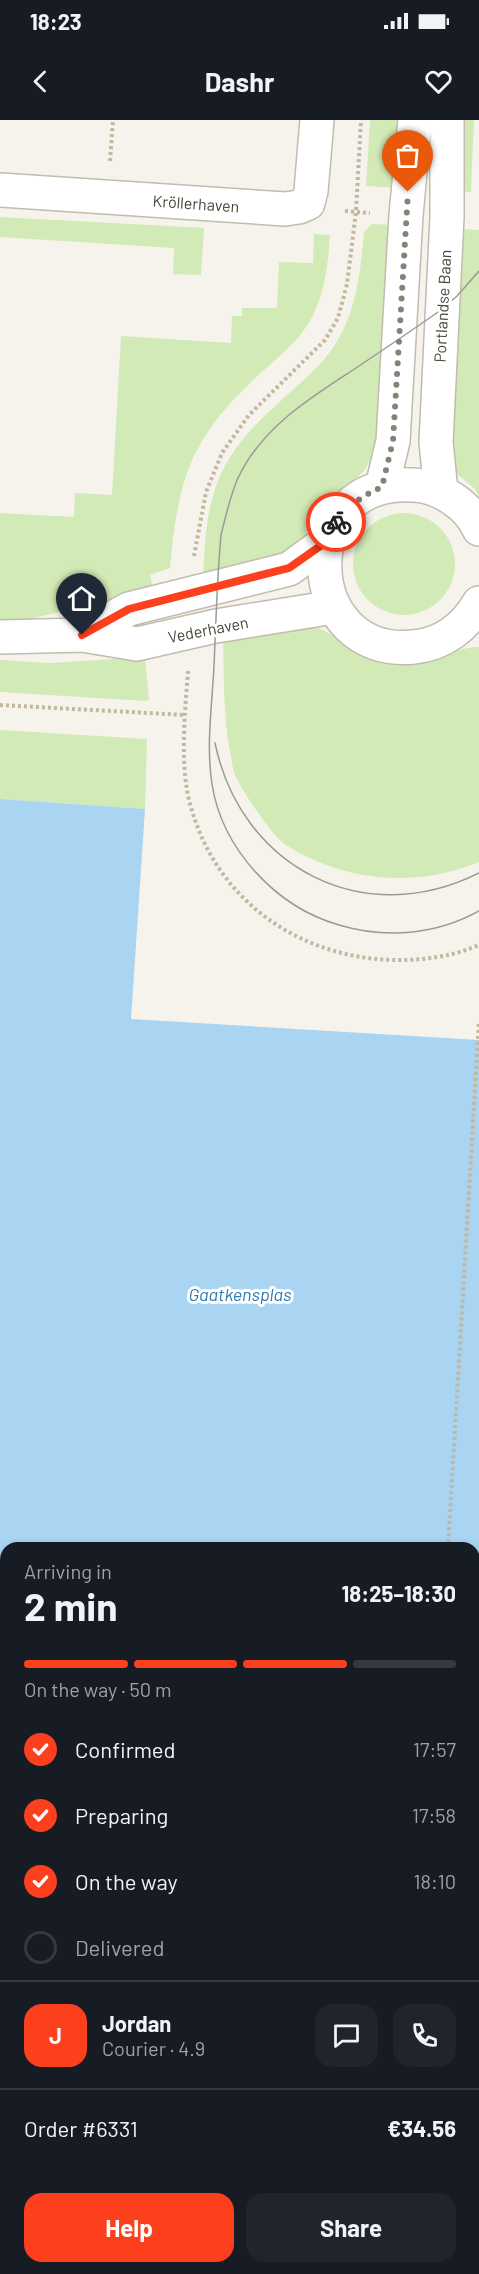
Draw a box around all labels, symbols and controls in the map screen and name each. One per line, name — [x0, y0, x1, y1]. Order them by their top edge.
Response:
text: 18:23 — [30, 8, 82, 34]
icon: back — [24, 65, 57, 98]
text: Dashr — [205, 65, 274, 97]
icon: heart — [422, 65, 455, 98]
pin — [382, 130, 433, 192]
icon: bag — [391, 139, 424, 172]
street label: Kröllerhaven — [152, 190, 240, 216]
street label: Portlandse Baan — [430, 249, 454, 363]
courier — [306, 492, 366, 552]
icon: bike — [320, 506, 353, 539]
pin — [56, 573, 107, 635]
icon: home — [65, 582, 98, 615]
street label: Vederhaven — [166, 612, 250, 646]
water label: Gaatkensplas — [188, 1283, 292, 1305]
text: Arriving in — [24, 1559, 112, 1583]
text: 18:25–18:30 — [342, 1580, 456, 1606]
text: 2 min — [24, 1582, 117, 1629]
text: On the way · 50 m — [24, 1677, 172, 1701]
icon: check — [24, 1733, 57, 1766]
text: Confirmed — [75, 1736, 175, 1762]
text: 17:57 — [413, 1737, 456, 1761]
icon: check — [24, 1799, 57, 1832]
text: Preparing — [75, 1802, 168, 1828]
text: 17:58 — [412, 1803, 456, 1827]
icon: check — [24, 1865, 57, 1898]
text: On the way — [75, 1868, 178, 1894]
text: 18:10 — [414, 1869, 456, 1893]
text: Delivered — [75, 1934, 164, 1960]
button: chat — [315, 2004, 378, 2067]
button: phone — [393, 2004, 456, 2067]
text: Jordan — [102, 2010, 171, 2036]
text: J — [49, 2022, 62, 2048]
text: Courier · 4.9 — [102, 2036, 205, 2060]
text: Order #6331 — [24, 2115, 138, 2141]
text: €34.56 — [387, 2115, 456, 2141]
button: Help — [24, 2193, 234, 2262]
button: Share — [246, 2193, 456, 2262]

